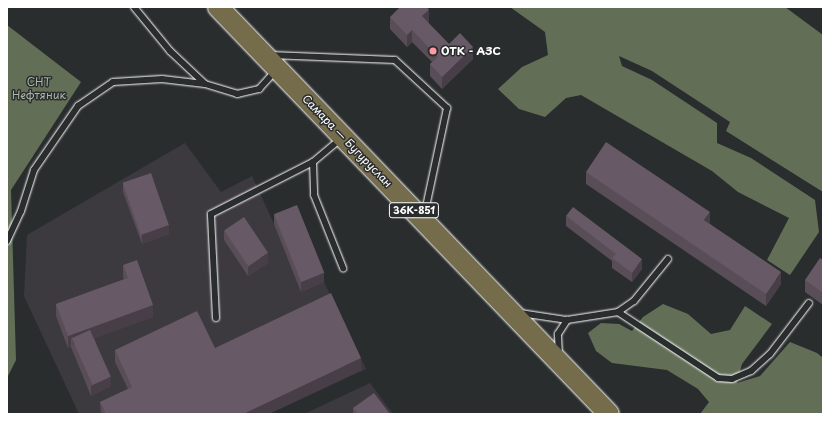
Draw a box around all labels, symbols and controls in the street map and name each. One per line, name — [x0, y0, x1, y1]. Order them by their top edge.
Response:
place label: ОТК - АЗС — [441, 44, 501, 58]
marker: ОТК - АЗС — [428, 46, 438, 56]
park label: СНТ Нефтяник — [12, 76, 66, 102]
street label: Самара — Бугуруслан — [299, 92, 395, 190]
road number: 36К-851 — [388, 202, 440, 218]

